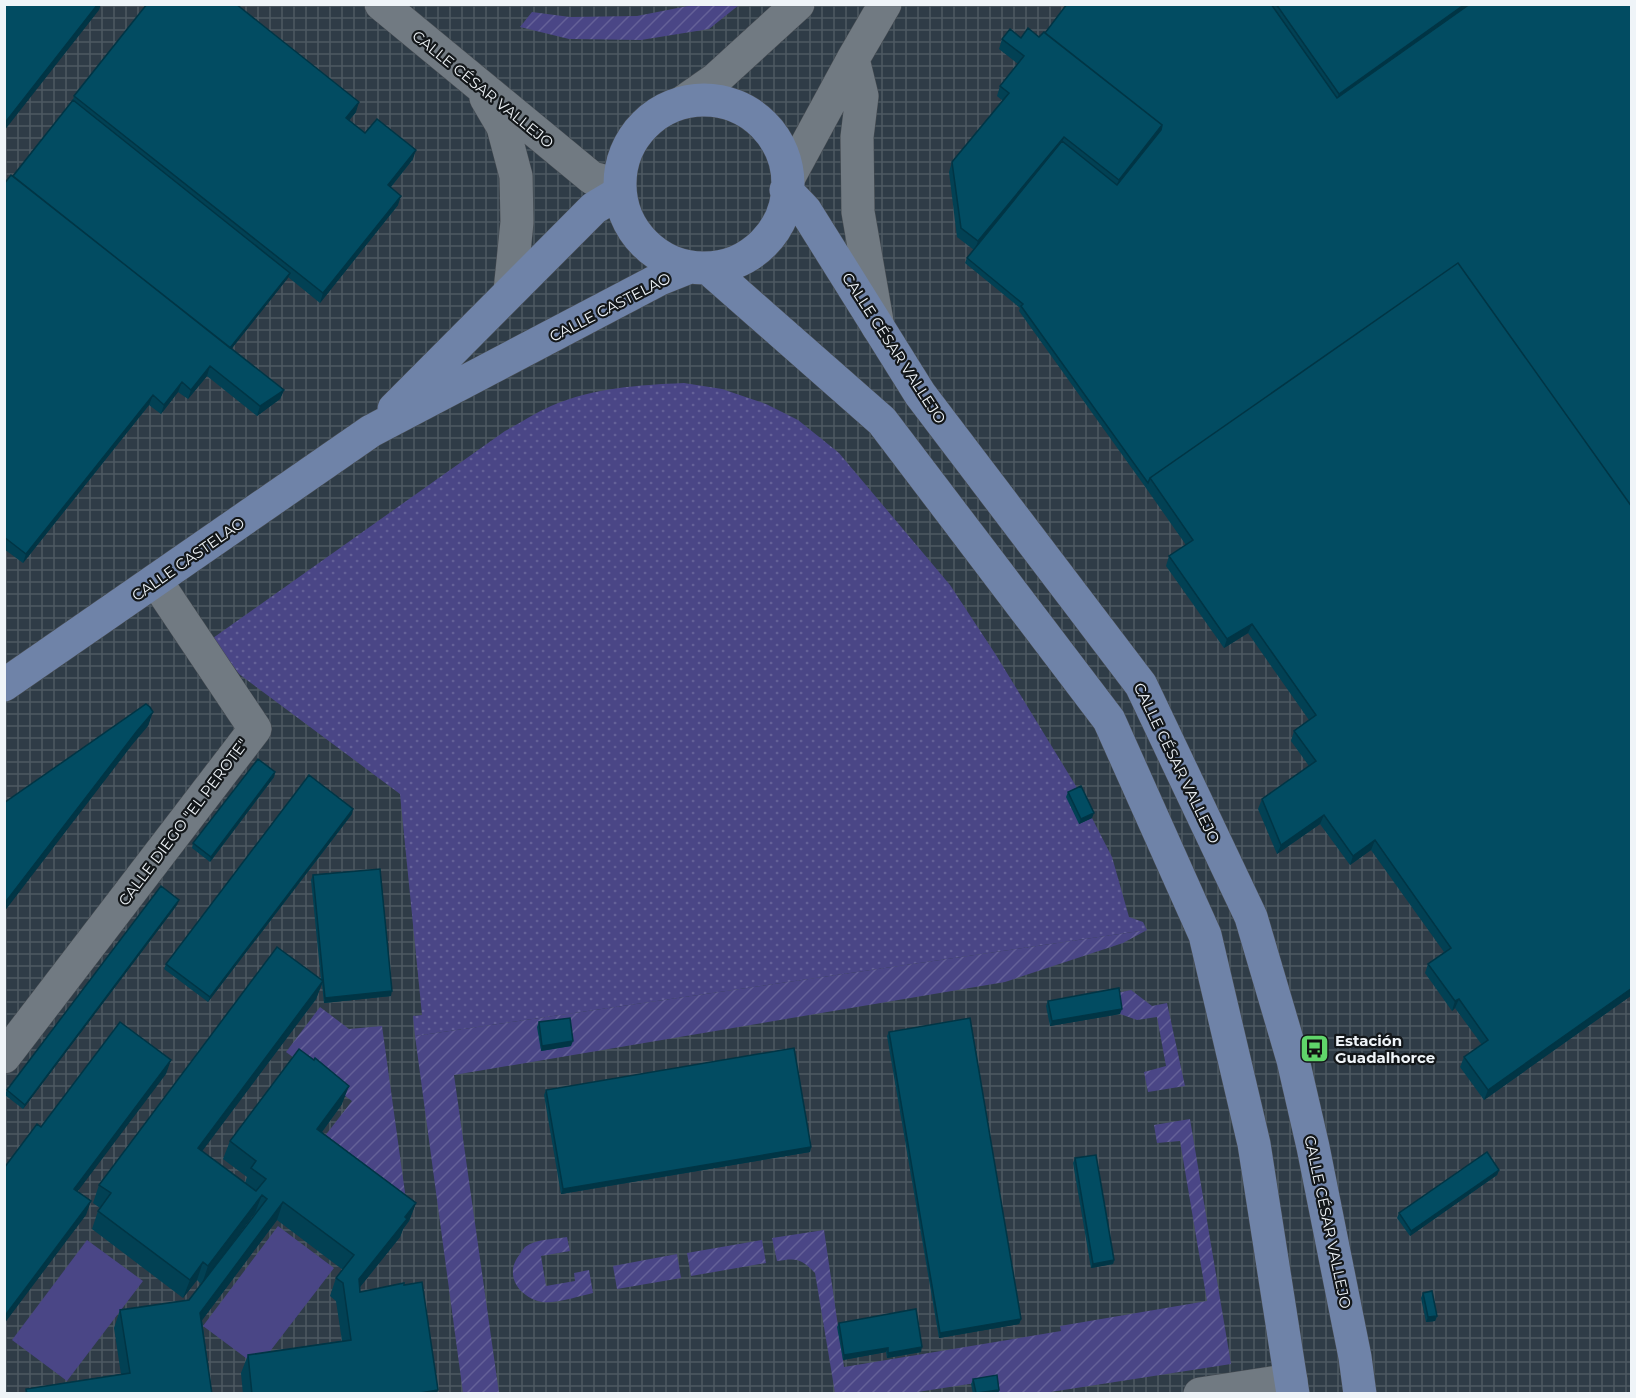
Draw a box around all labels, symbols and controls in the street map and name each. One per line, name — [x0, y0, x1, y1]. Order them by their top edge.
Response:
street label: CALLE CÉSAR VALLEJO — [408, 26, 558, 152]
street label: CALLE CASTELAO — [546, 268, 674, 346]
street label: CALLE CÉSAR VALLEJO — [838, 269, 950, 427]
street label: CALLE CASTELAO — [128, 513, 248, 605]
street label: CALLE CÉSAR VALLEJO — [1130, 679, 1224, 847]
street label: CALLE DIEGO "EL PEROTE" — [114, 735, 252, 909]
place label: Estación Guadalhorce — [1335, 1031, 1435, 1067]
bus stop icon: Estación Guadalhorce — [1298, 1033, 1330, 1065]
street label: CALLE CÉSAR VALLEJO — [1300, 1134, 1356, 1310]

